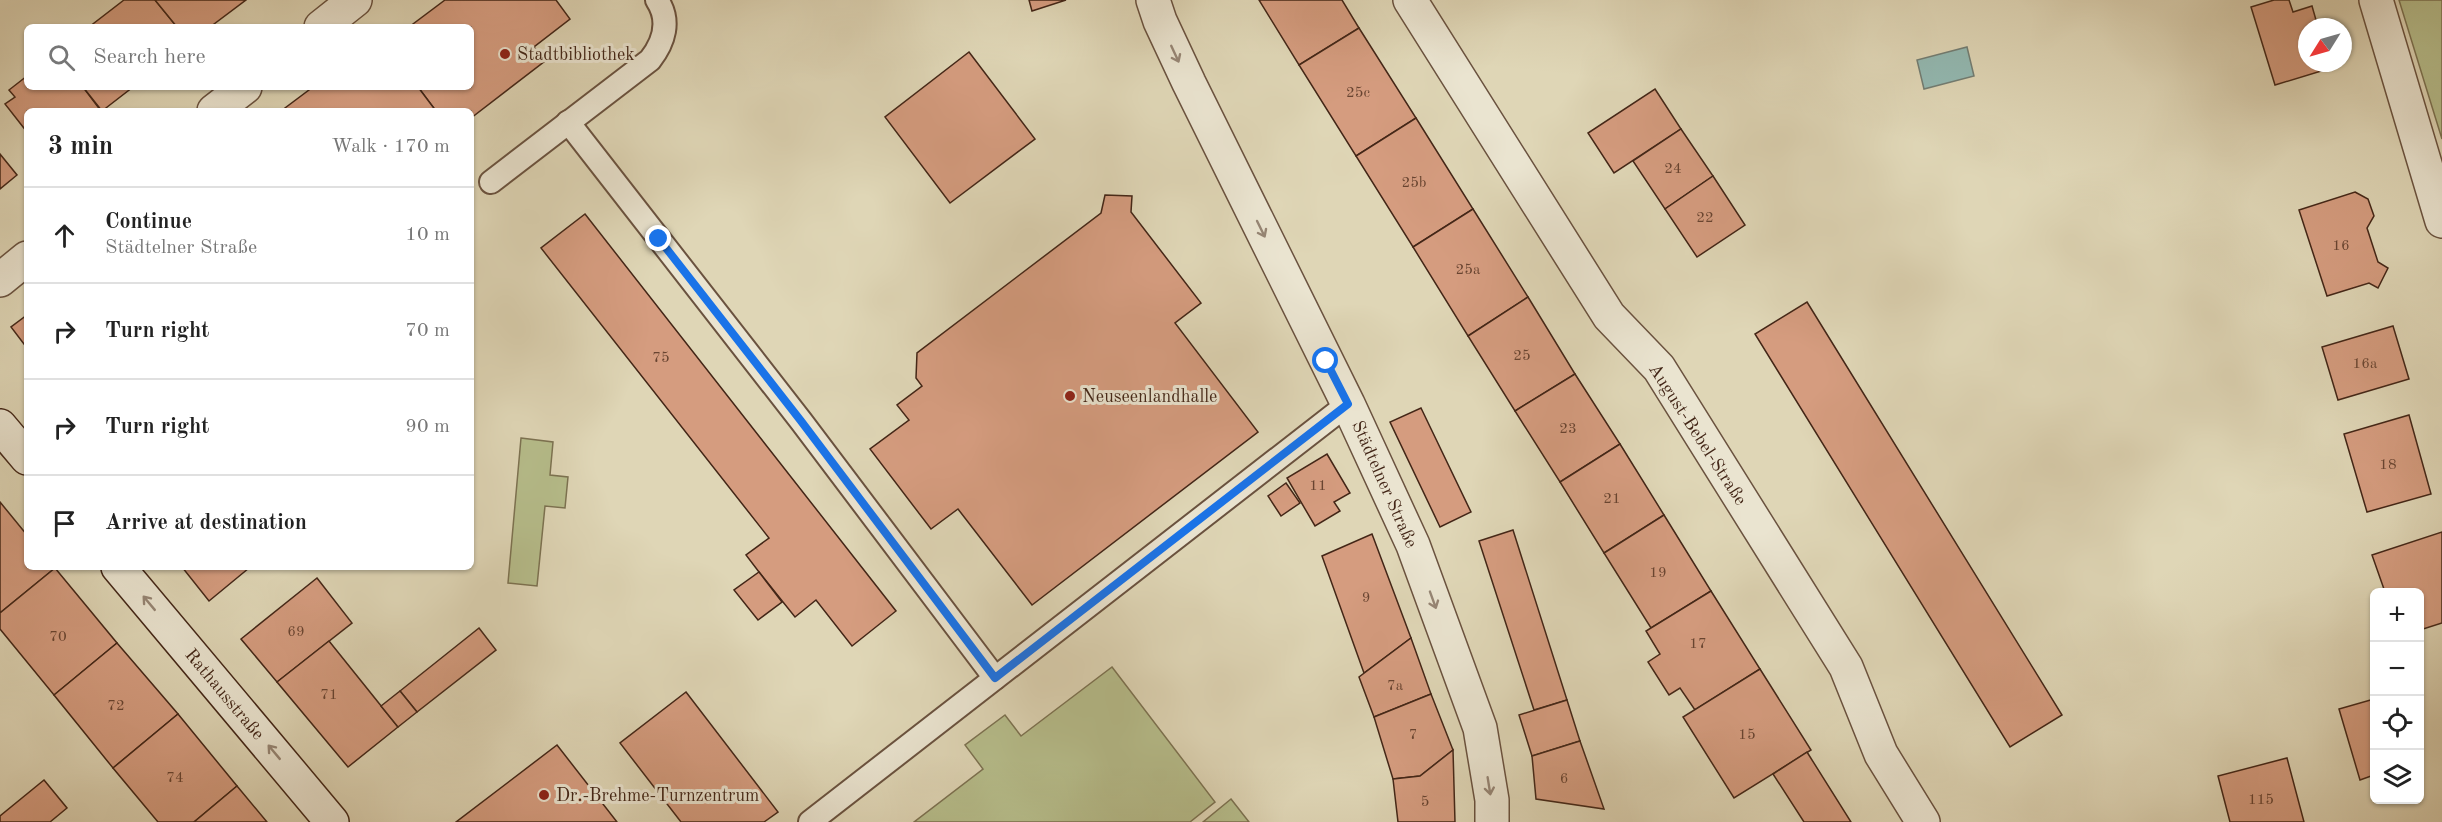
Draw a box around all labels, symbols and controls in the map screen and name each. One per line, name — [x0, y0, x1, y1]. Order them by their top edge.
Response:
north arrow — [2298, 18, 2352, 72]
search box — [24, 24, 474, 90]
icon: search — [45, 41, 78, 74]
one-way arrow — [1170, 44, 1182, 62]
text: Search here — [93, 46, 206, 68]
place label: Stadtbibliothek — [517, 46, 635, 64]
marker: Stadtbibliothek — [498, 47, 512, 61]
house number: 25c — [1346, 86, 1370, 101]
text: 3 min — [48, 134, 113, 160]
text: Walk · 170 m — [331, 137, 450, 157]
house number: 24 — [1664, 162, 1682, 177]
house number: 25b — [1401, 176, 1427, 191]
text: Continue — [105, 211, 192, 233]
house number: 22 — [1696, 211, 1714, 226]
icon: ahead — [48, 219, 81, 252]
one-way arrow — [1255, 220, 1267, 237]
text: 10 m — [405, 225, 450, 245]
route end — [645, 225, 671, 251]
text: Städtelner Straße — [105, 238, 257, 258]
house number: 16 — [2332, 239, 2350, 254]
house number: 25a — [1456, 263, 1481, 278]
icon: right — [48, 315, 81, 348]
text: Turn right — [105, 320, 209, 342]
text: 70 m — [405, 321, 450, 341]
route start — [1312, 347, 1338, 373]
house number: 25 — [1513, 349, 1531, 364]
house number: 75 — [652, 351, 670, 366]
house number: 16a — [2353, 357, 2378, 372]
street label: August-Bebel-Straße — [1645, 361, 1750, 508]
place label: Neuseenlandhalle — [1082, 388, 1217, 406]
marker: Neuseenlandhalle — [1063, 389, 1077, 403]
icon: right — [48, 411, 81, 444]
text: Turn right — [105, 416, 209, 438]
text: 90 m — [405, 417, 450, 437]
street label: Städtelner Straße — [1348, 418, 1420, 551]
house number: 23 — [1559, 422, 1577, 437]
house number: 18 — [2379, 458, 2397, 473]
house number: 11 — [1309, 479, 1327, 494]
house number: 21 — [1603, 492, 1621, 507]
icon: arrive — [48, 507, 81, 540]
text: Arrive at destination — [105, 512, 307, 534]
house number: 19 — [1649, 566, 1667, 581]
map controls — [2370, 588, 2424, 804]
button: + — [2370, 588, 2424, 642]
house number: 9 — [1362, 591, 1370, 606]
one-way arrow — [1429, 591, 1440, 609]
one-way arrow — [142, 595, 155, 611]
house number: 69 — [287, 625, 305, 640]
house number: 70 — [49, 630, 67, 645]
house number: 17 — [1689, 637, 1707, 652]
button: − — [2370, 642, 2424, 696]
street label: Rathausstraße — [181, 646, 267, 743]
house number: 7a — [1387, 679, 1404, 694]
house number: 71 — [320, 688, 338, 703]
button: locate — [2370, 696, 2424, 750]
house number: 72 — [107, 699, 125, 714]
house number: 7 — [1409, 728, 1417, 743]
house number: 15 — [1738, 728, 1756, 743]
one-way arrow — [267, 745, 281, 760]
button: layers — [2370, 750, 2424, 804]
house number: 74 — [166, 771, 184, 786]
house number: 6 — [1560, 772, 1568, 787]
one-way arrow — [1484, 776, 1495, 796]
place label: Dr.-Brehme-Turnzentrum — [556, 787, 759, 805]
marker: Dr.-Brehme-Turnzentrum — [537, 788, 551, 802]
house number: 115 — [2248, 793, 2274, 808]
house number: 5 — [1421, 795, 1429, 810]

